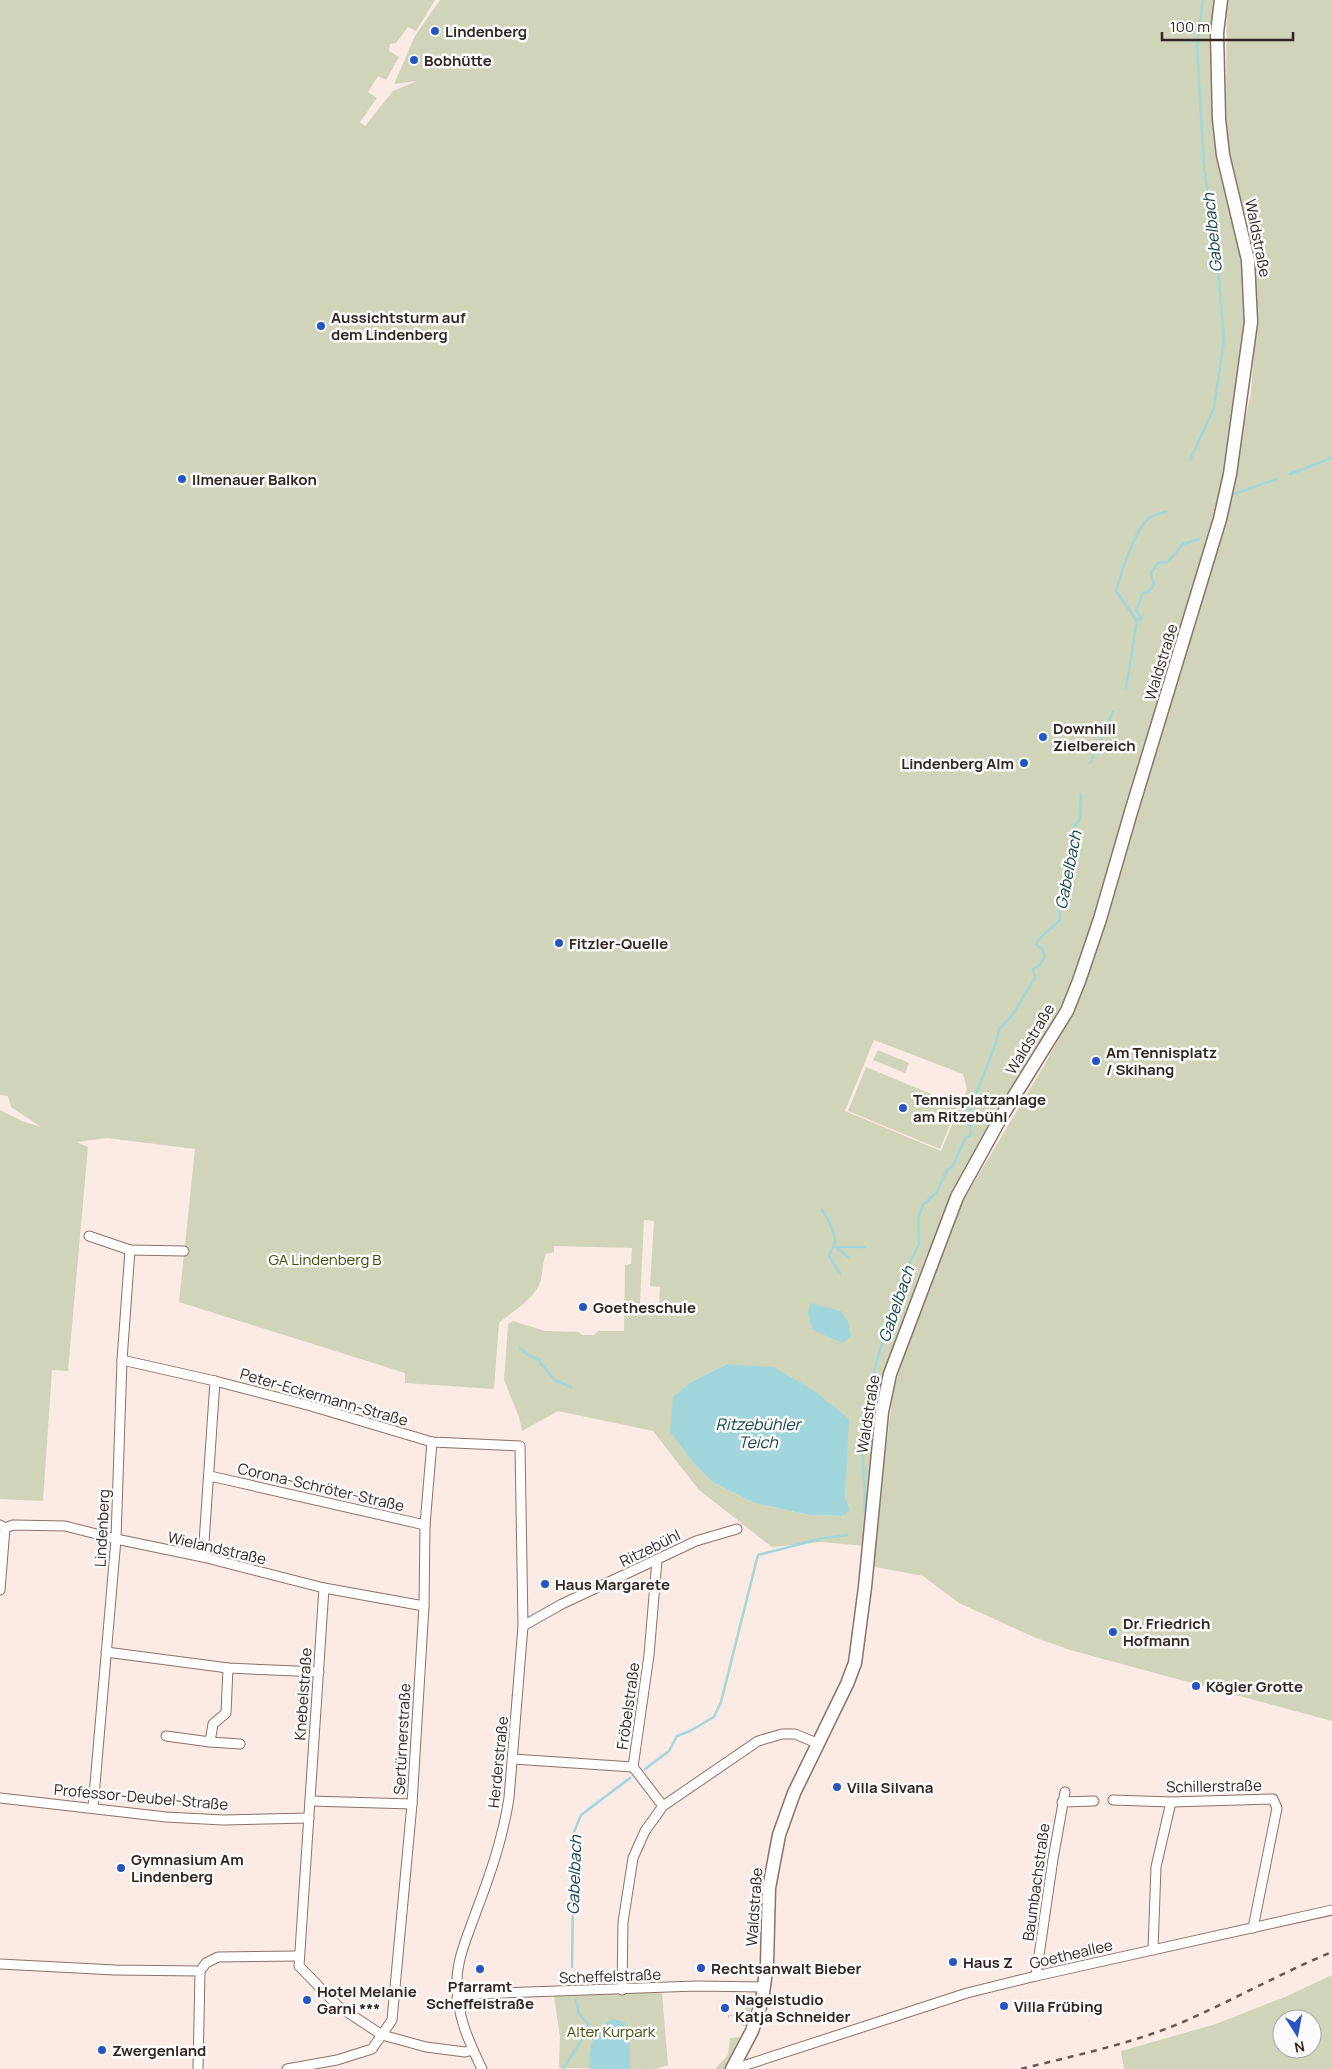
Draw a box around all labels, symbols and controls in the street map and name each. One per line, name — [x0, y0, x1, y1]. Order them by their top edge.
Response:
scale bar — [1162, 10, 1293, 42]
text: 100 m — [1170, 16, 1210, 37]
place label: Lindenberg — [445, 21, 527, 42]
marker: Lindenberg — [429, 25, 441, 37]
place label: Bobhütte — [424, 50, 492, 71]
marker: Bobhütte — [408, 54, 420, 66]
water label: Gabelbach — [1197, 192, 1227, 274]
street label: Waldstraße — [1240, 197, 1276, 279]
place label: Aussichtsturm auf dem Lindenberg — [331, 307, 466, 345]
marker: Aussichtsturm auf dem Lindenberg — [315, 320, 327, 332]
place label: Ilmenauer Balkon — [192, 469, 317, 490]
marker: Ilmenauer Balkon — [176, 473, 188, 485]
street label: Waldstraße — [1139, 621, 1183, 703]
place label: Downhill Zielbereich — [1053, 718, 1136, 756]
marker: Downhill Zielbereich — [1037, 731, 1049, 743]
place label: Lindenberg Alm — [901, 753, 1014, 774]
marker: Lindenberg Alm — [1018, 757, 1030, 769]
water label: Gabelbach — [1050, 828, 1086, 911]
place label: Fitzler-Quelle — [569, 933, 668, 954]
marker: Fitzler-Quelle — [553, 937, 565, 949]
street label: Waldstraße — [1001, 999, 1059, 1078]
place label: Am Tennisplatz / Skihang — [1106, 1042, 1217, 1080]
marker: Am Tennisplatz / Skihang — [1090, 1055, 1102, 1067]
place label: Tennisplatzanlage am Ritzebühl — [913, 1089, 1046, 1127]
marker: Tennisplatzanlage am Ritzebühl — [897, 1102, 909, 1114]
park label: GA Lindenberg B — [269, 1249, 381, 1270]
water label: Gabelbach — [873, 1262, 919, 1345]
place label: Goetheschule — [593, 1297, 696, 1318]
marker: Goetheschule — [577, 1301, 589, 1313]
street label: Peter-Eckermann-Straße — [238, 1363, 411, 1431]
street label: Waldstraße — [851, 1373, 885, 1455]
water label: Ritzebühler Teich — [716, 1413, 803, 1453]
street label: Corona-Schröter-Straße — [236, 1458, 407, 1516]
street label: Lindenberg — [89, 1489, 115, 1567]
street label: Ritzebühl — [616, 1524, 684, 1572]
street label: Wielandstraße — [166, 1526, 269, 1570]
place label: Haus Margarete — [555, 1574, 670, 1595]
marker: Haus Margarete — [539, 1578, 551, 1590]
place label: Dr. Friedrich Hofmann — [1123, 1613, 1210, 1651]
marker: Dr. Friedrich Hofmann — [1107, 1626, 1119, 1638]
street label: Knebelstraße — [289, 1647, 317, 1741]
street label: Fröbelstraße — [611, 1661, 645, 1751]
place label: Kögler Grotte — [1206, 1676, 1303, 1697]
marker: Kögler Grotte — [1190, 1680, 1202, 1692]
street label: Sertürnerstraße — [389, 1683, 415, 1795]
street label: Herderstraße — [483, 1715, 513, 1809]
street label: Schillerstraße — [1166, 1775, 1262, 1797]
place label: Villa Silvana — [847, 1777, 933, 1798]
street label: Professor-Deubel-Straße — [53, 1779, 229, 1815]
marker: Villa Silvana — [831, 1781, 843, 1793]
street label: Baumbachstraße — [1017, 1822, 1055, 1942]
water label: Gabelbach — [562, 1834, 586, 1915]
place label: Gymnasium Am Lindenberg — [131, 1849, 244, 1887]
marker: Gymnasium Am Lindenberg — [115, 1862, 127, 1874]
street label: Waldstraße — [741, 1867, 767, 1947]
street label: Goetheallee — [1027, 1934, 1115, 1974]
place label: Haus Z — [963, 1952, 1013, 1973]
marker: Haus Z — [947, 1956, 959, 1968]
place label: Rechtsanwalt Bieber — [711, 1958, 861, 1979]
marker: Rechtsanwalt Bieber — [695, 1962, 707, 1974]
marker: Pfarramt Scheffelstraße — [474, 1963, 486, 1975]
street label: Scheffelstraße — [559, 1964, 662, 1988]
place label: Pfarramt Scheffelstraße — [426, 1976, 534, 2014]
place label: Hotel Melanie Garni *** — [317, 1981, 417, 2019]
place label: Nagelstudio Katja Schneider — [735, 1989, 850, 2027]
marker: Hotel Melanie Garni *** — [301, 1994, 313, 2006]
place label: Villa Frübing — [1014, 1996, 1103, 2017]
marker: Villa Frübing — [998, 2000, 1010, 2012]
marker: Nagelstudio Katja Schneider — [719, 2002, 731, 2014]
north arrow — [1272, 2009, 1322, 2059]
park label: Alter Kurpark — [567, 2021, 656, 2042]
text: N — [1293, 2037, 1306, 2058]
place label: Zwergenland — [112, 2040, 206, 2061]
marker: Zwergenland — [96, 2044, 108, 2056]

